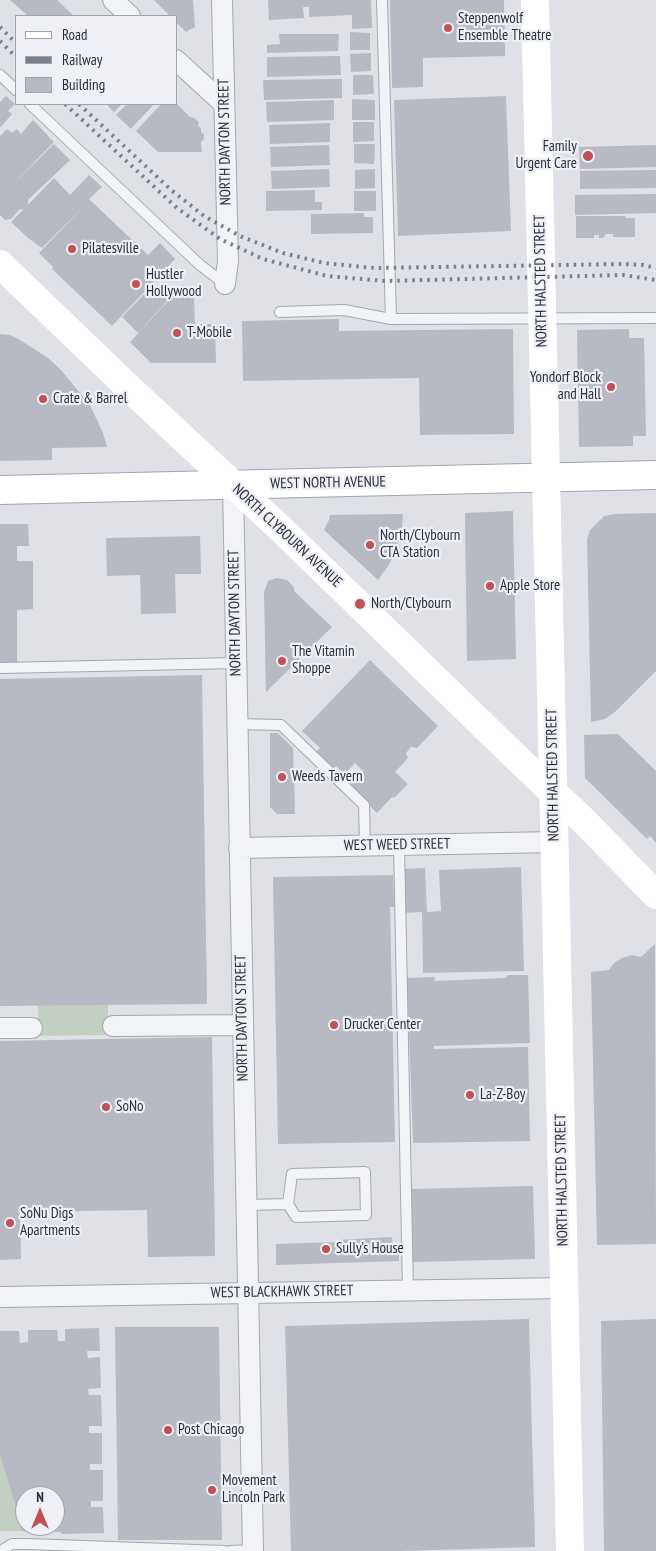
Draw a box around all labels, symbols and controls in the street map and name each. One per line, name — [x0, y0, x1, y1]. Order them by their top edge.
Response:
place label: Steppenwolf Ensemble Theatre — [458, 10, 551, 45]
legend — [15, 15, 178, 105]
marker: Steppenwolf Ensemble Theatre — [442, 22, 454, 34]
text: Road — [62, 25, 88, 44]
text: Railway — [62, 50, 102, 69]
text: Building — [62, 75, 105, 94]
street label: NORTH DAYTON STREET — [215, 79, 235, 205]
place label: Family Urgent Care — [516, 138, 577, 173]
marker: Family Urgent Care — [581, 149, 595, 163]
street label: NORTH HALSTED STREET — [531, 215, 551, 347]
place label: Pilatesville — [82, 240, 139, 258]
marker: Pilatesville — [66, 243, 78, 255]
place label: Hustler Hollywood — [146, 266, 201, 301]
marker: Hustler Hollywood — [130, 278, 142, 290]
place label: T-Mobile — [187, 324, 232, 342]
marker: T-Mobile — [171, 327, 183, 339]
place label: Yondorf Block and Hall — [530, 369, 601, 404]
marker: Yondorf Block and Hall — [605, 381, 617, 393]
place label: Crate & Barrel — [53, 390, 127, 408]
marker: Crate & Barrel — [37, 393, 49, 405]
street label: WEST NORTH AVENUE — [270, 473, 386, 493]
street label: NORTH CLYBOURN AVENUE — [229, 481, 345, 591]
place label: North/Clybourn CTA Station — [380, 527, 460, 562]
marker: North/Clybourn CTA Station — [364, 539, 376, 551]
street label: NORTH DAYTON STREET — [225, 550, 245, 676]
place label: Apple Store — [500, 577, 560, 595]
marker: Apple Store — [484, 580, 496, 592]
place label: North/Clybourn — [371, 595, 451, 613]
marker: North/Clybourn — [353, 597, 367, 611]
place label: The Vitamin Shoppe — [292, 643, 355, 678]
marker: The Vitamin Shoppe — [276, 655, 288, 667]
street label: NORTH HALSTED STREET — [543, 709, 563, 841]
place label: Weeds Tavern — [292, 768, 363, 786]
marker: Weeds Tavern — [276, 771, 288, 783]
street label: WEST WEED STREET — [343, 835, 451, 855]
street label: NORTH DAYTON STREET — [232, 955, 252, 1081]
place label: Drucker Center — [344, 1016, 421, 1034]
marker: Drucker Center — [328, 1019, 340, 1031]
place label: La-Z-Boy — [480, 1086, 525, 1104]
marker: La-Z-Boy — [464, 1089, 476, 1101]
place label: SoNo — [116, 1098, 143, 1116]
marker: SoNo — [100, 1101, 112, 1113]
street label: NORTH HALSTED STREET — [552, 1114, 572, 1246]
place label: SoNu Digs Apartments — [20, 1205, 80, 1240]
marker: SoNu Digs Apartments — [4, 1217, 16, 1229]
place label: Sully’s House — [336, 1240, 404, 1258]
marker: Sully’s House — [320, 1243, 332, 1255]
street label: WEST BLACKHAWK STREET — [211, 1282, 353, 1302]
place label: Post Chicago — [178, 1421, 244, 1439]
marker: Post Chicago — [162, 1424, 174, 1436]
place label: Movement Lincoln Park — [222, 1472, 285, 1507]
marker: Movement Lincoln Park — [206, 1484, 218, 1496]
north arrow — [15, 1486, 65, 1536]
text: N — [36, 1488, 44, 1506]

